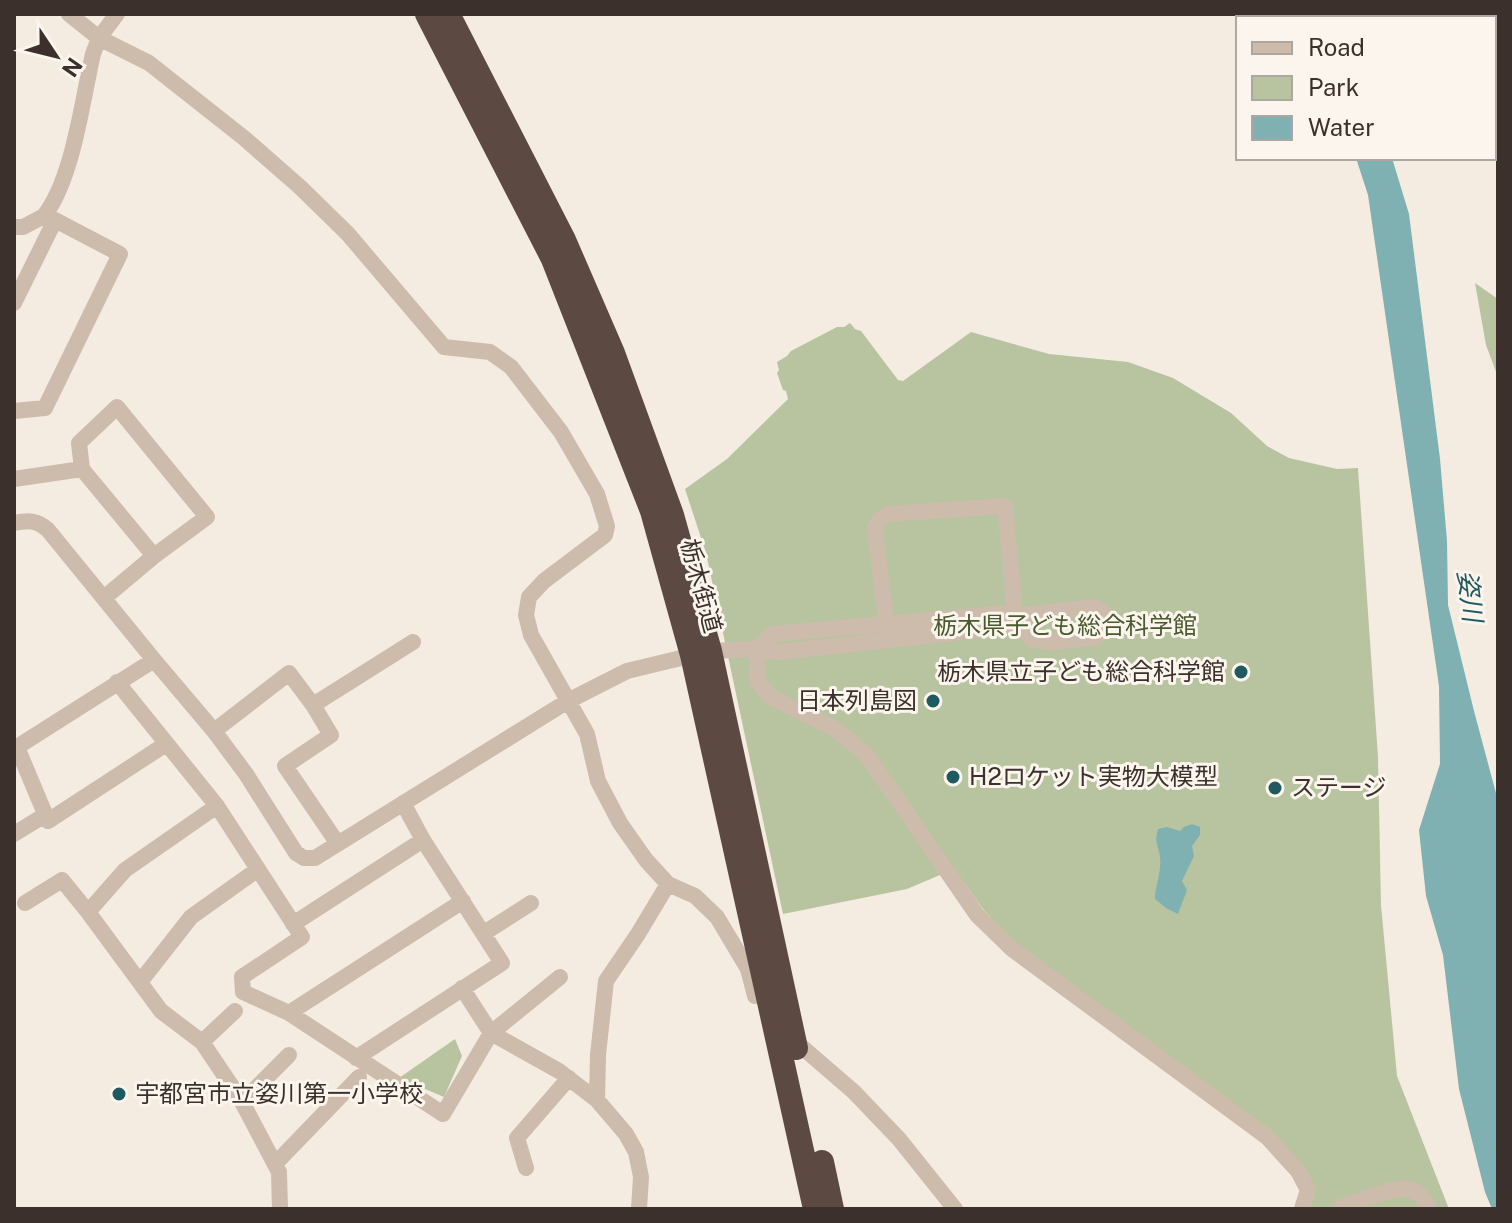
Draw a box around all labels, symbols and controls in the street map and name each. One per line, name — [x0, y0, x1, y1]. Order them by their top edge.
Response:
north arrow — [16, 16, 96, 96]
legend — [1236, 16, 1496, 160]
text: Road — [1308, 33, 1365, 61]
text: N — [57, 53, 88, 82]
text: Park — [1308, 73, 1359, 101]
text: Water — [1308, 113, 1375, 141]
street label: 栃木街道 — [676, 536, 728, 636]
water label: 姿川 — [1452, 568, 1489, 627]
park label: 栃木県子ども総合科学館 — [933, 611, 1197, 639]
place label: 栃木県立子ども総合科学館 — [937, 657, 1225, 685]
marker: 栃木県立子ども総合科学館 — [1232, 663, 1250, 681]
place label: 日本列島図 — [797, 686, 917, 714]
marker: 日本列島図 — [924, 692, 942, 710]
place label: H2ロケット実物大模型 — [969, 762, 1218, 790]
marker: H2ロケット実物大模型 — [944, 768, 962, 786]
place label: ステージ — [1291, 773, 1387, 801]
marker: ステージ — [1266, 779, 1284, 797]
place label: 宇都宮市立姿川第一小学校 — [135, 1079, 423, 1107]
marker: 宇都宮市立姿川第一小学校 — [110, 1085, 128, 1103]

